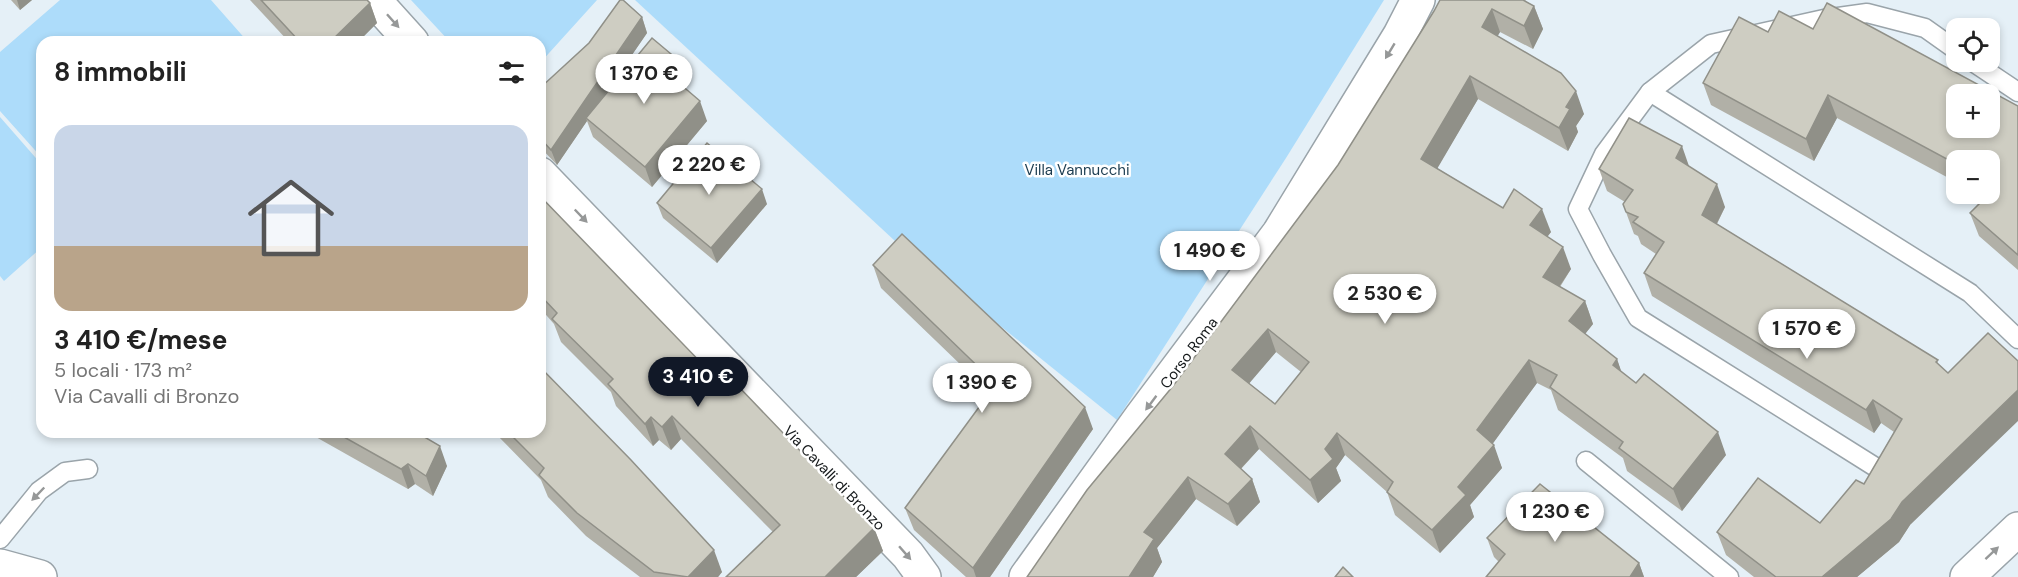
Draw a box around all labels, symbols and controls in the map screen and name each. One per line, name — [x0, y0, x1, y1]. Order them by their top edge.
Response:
one-way arrow — [386, 13, 399, 28]
map controls — [1946, 18, 2000, 204]
button: locate — [1946, 18, 2000, 72]
one-way arrow — [1384, 43, 1395, 59]
pin: 1 370 € — [589, 54, 699, 105]
text: 8 immobili — [54, 55, 187, 89]
icon: filters — [495, 56, 528, 89]
text: 1 370 € — [609, 60, 679, 86]
button: + — [1946, 84, 2000, 138]
pin: 2 220 € — [654, 145, 764, 196]
button: − — [1946, 150, 2000, 204]
text: 2 220 € — [672, 151, 746, 177]
park label: Villa Vannucchi — [1024, 160, 1130, 180]
icon: home — [237, 164, 345, 272]
one-way arrow — [573, 208, 587, 222]
pin: 1 490 € — [1155, 231, 1265, 282]
text: 1 490 € — [1174, 237, 1246, 263]
pin: 2 530 € — [1330, 274, 1440, 325]
text: 2 530 € — [1347, 280, 1423, 306]
pin: 1 570 € — [1752, 309, 1862, 360]
street label: Corso Roma — [1156, 313, 1222, 393]
text: 1 570 € — [1772, 315, 1842, 341]
text: 3 410 €/mese — [54, 323, 227, 357]
text: 5 locali · 173 m² — [54, 357, 192, 383]
pin: 3 410 € — [643, 357, 753, 408]
text: 3 410 € — [662, 363, 734, 389]
pin: 1 390 € — [927, 363, 1037, 414]
text: 1 390 € — [947, 369, 1017, 395]
text: Via Cavalli di Bronzo — [54, 383, 239, 409]
one-way arrow — [1145, 395, 1157, 411]
street label: Via Cavalli di Bronzo — [779, 421, 890, 535]
one-way arrow — [31, 487, 45, 501]
pin: 1 230 € — [1500, 492, 1610, 543]
text: 1 230 € — [1520, 498, 1590, 524]
one-way arrow — [898, 545, 911, 560]
one-way arrow — [1985, 546, 2000, 560]

